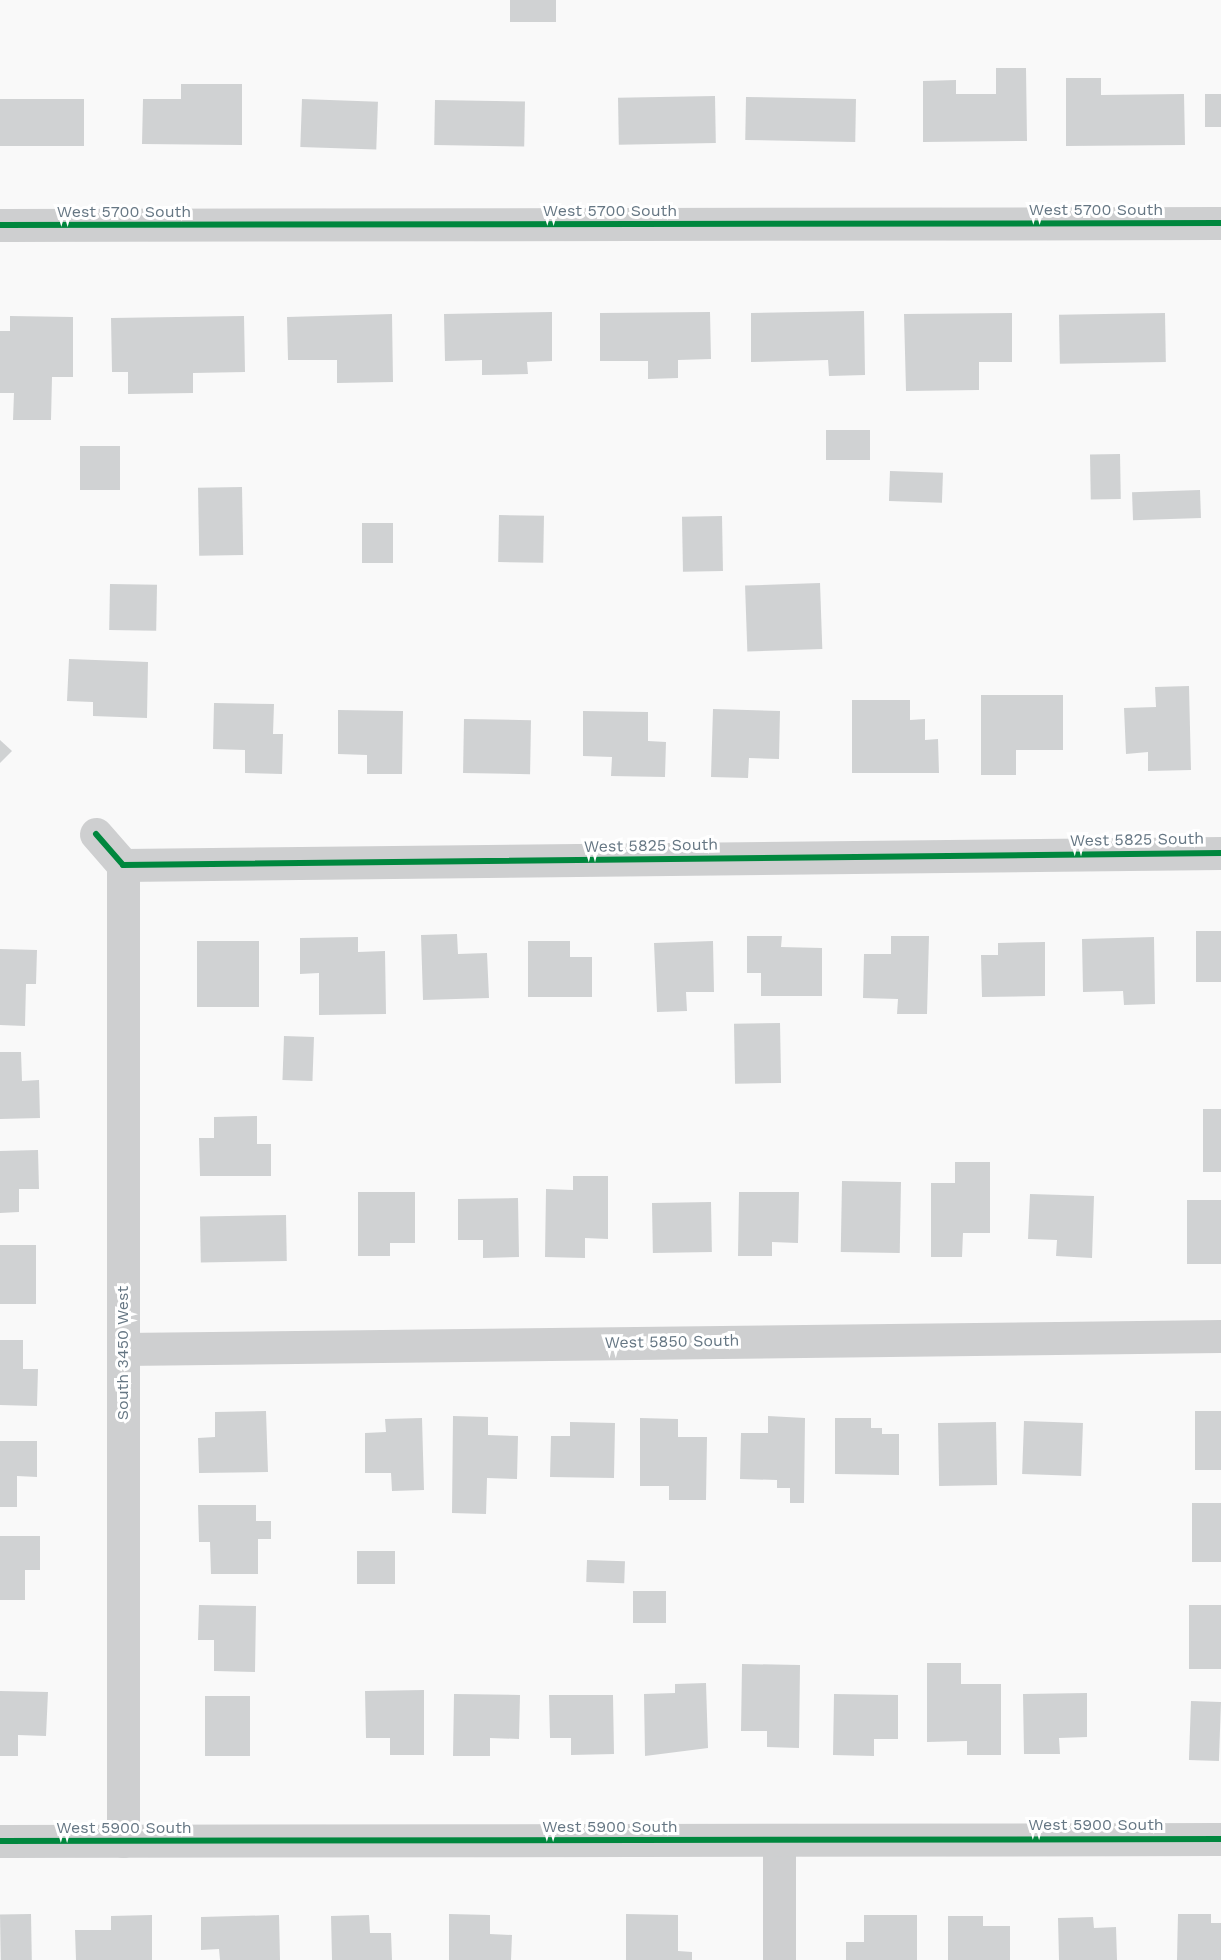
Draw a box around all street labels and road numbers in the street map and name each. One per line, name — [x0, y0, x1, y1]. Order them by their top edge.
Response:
street label: West 5700 South — [1029, 200, 1163, 220]
street label: West 5700 South — [543, 201, 677, 221]
street label: West 5700 South — [57, 202, 191, 222]
street label: West 5825 South — [1070, 829, 1204, 851]
street label: West 5825 South — [584, 835, 718, 857]
street label: South 3450 West — [113, 1286, 133, 1420]
street label: West 5850 South — [604, 1331, 740, 1353]
street label: West 5900 South — [1028, 1815, 1164, 1835]
street label: West 5900 South — [542, 1817, 678, 1837]
street label: West 5900 South — [56, 1818, 192, 1838]

